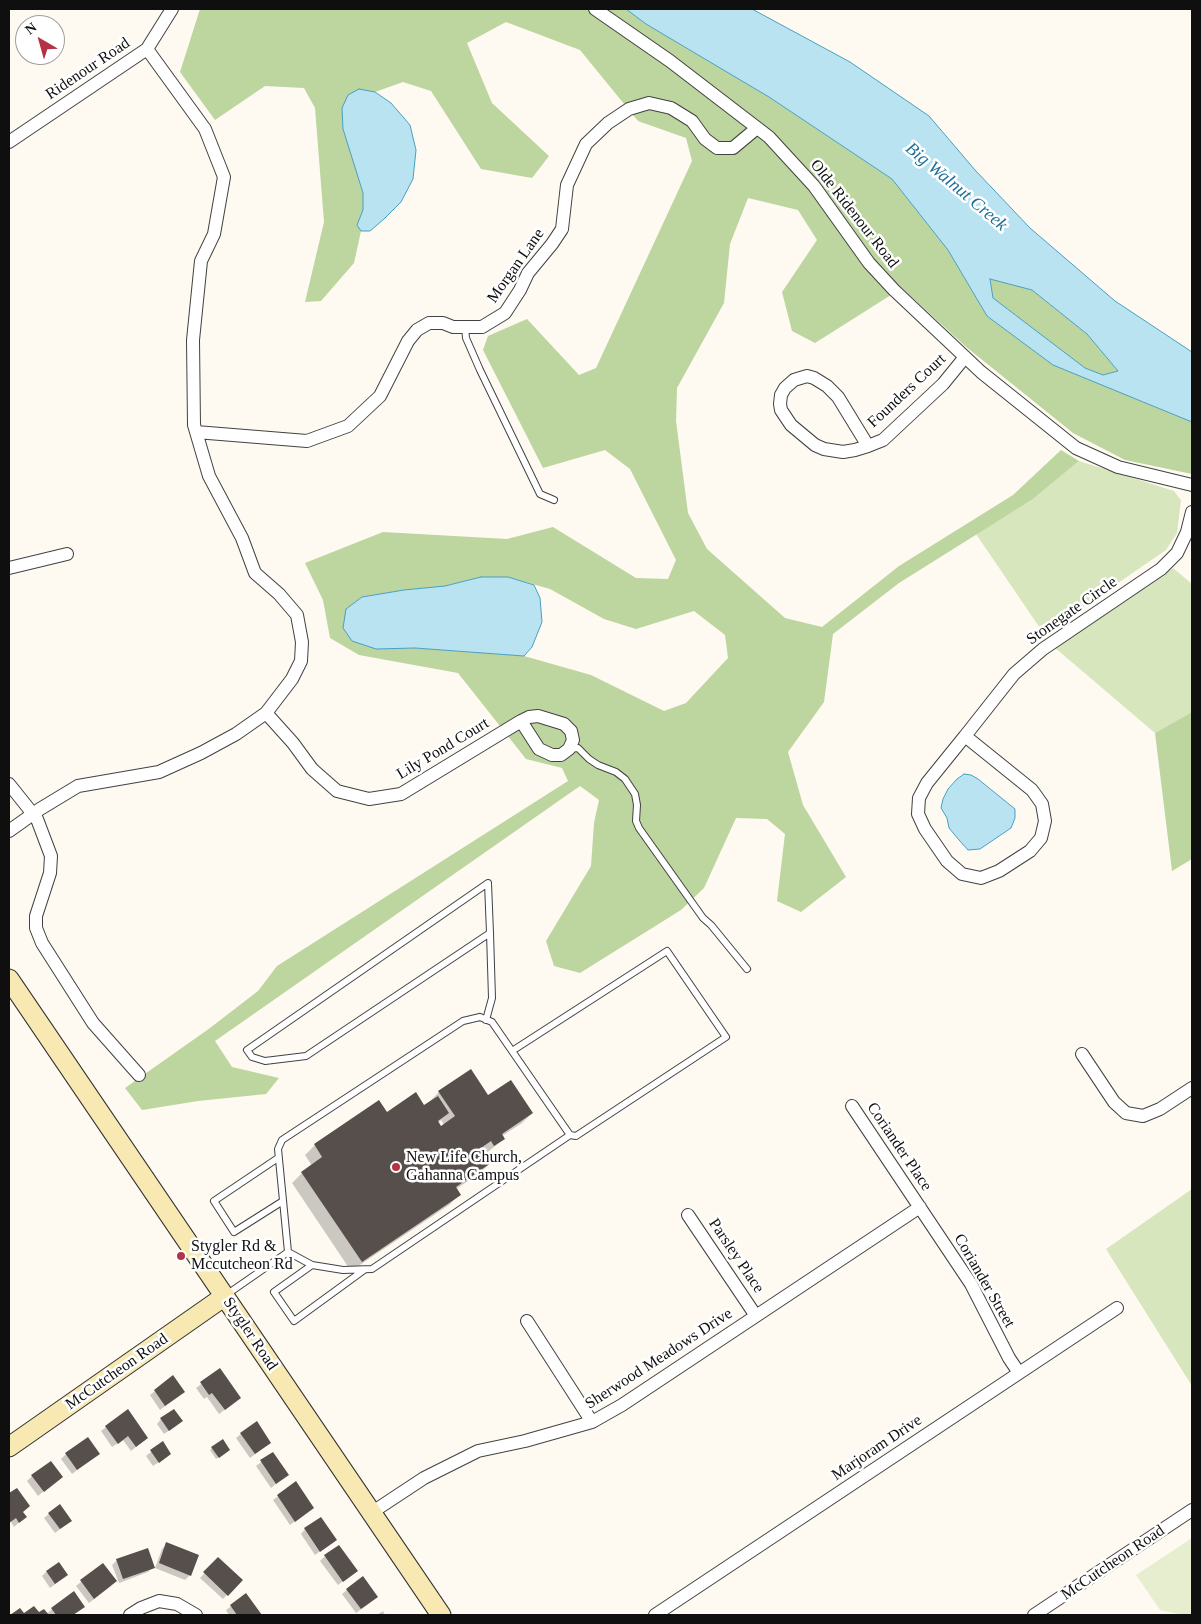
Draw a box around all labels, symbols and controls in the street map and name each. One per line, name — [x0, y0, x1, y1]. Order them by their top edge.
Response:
north arrow — [15, 15, 65, 65]
text: N — [22, 20, 40, 38]
street label: Ridenour Road — [42, 34, 134, 104]
water label: Big Walnut Creek — [901, 138, 1011, 236]
street label: Olde Ridenour Road — [806, 156, 902, 272]
street label: Morgan Lane — [483, 225, 549, 307]
street label: Founders Court — [864, 350, 950, 432]
street label: Stonegate Circle — [1023, 573, 1121, 649]
street label: Lily Pond Court — [393, 714, 493, 784]
street label: Coriander Place — [862, 1099, 936, 1195]
place label: New Life Church, Gahanna Campus — [406, 1148, 522, 1186]
marker: New Life Church, Gahanna Campus — [390, 1161, 402, 1173]
street label: Parsley Place — [704, 1215, 768, 1297]
street label: Coriander Street — [949, 1231, 1019, 1331]
place label: Stygler Rd & Mccutcheon Rd — [191, 1237, 293, 1275]
marker: Stygler Rd & Mccutcheon Rd — [175, 1250, 187, 1262]
street label: Stygler Road — [219, 1294, 281, 1374]
street label: Sherwood Meadows Drive — [582, 1304, 736, 1414]
street label: McCutcheon Road — [62, 1330, 172, 1414]
street label: Marjoram Drive — [828, 1411, 926, 1485]
street label: McCutcheon Road — [1058, 1521, 1168, 1605]

